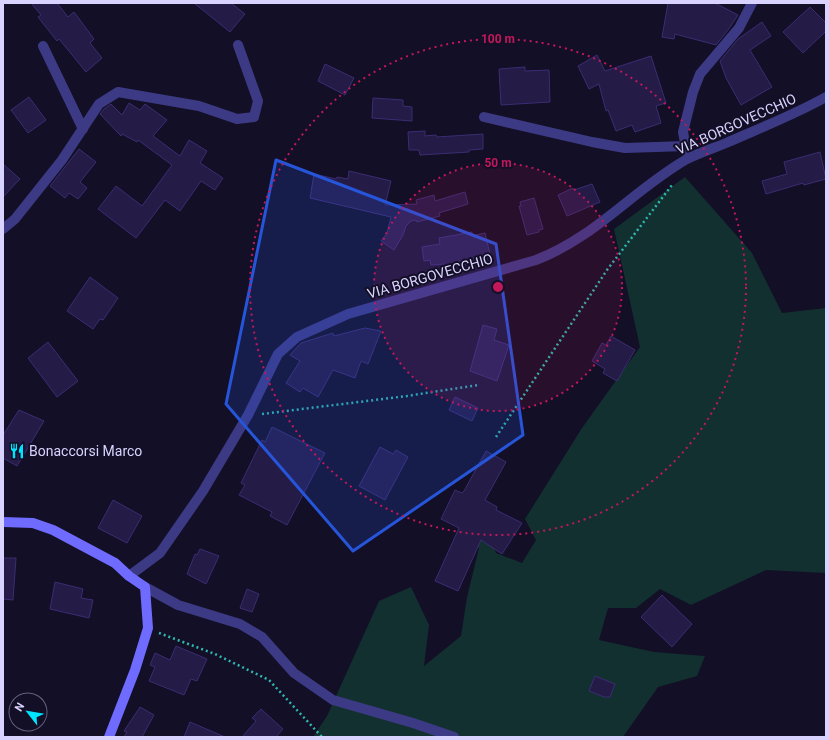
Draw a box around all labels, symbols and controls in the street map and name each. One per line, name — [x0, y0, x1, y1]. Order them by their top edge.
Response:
text: 100 m — [481, 32, 515, 46]
street label: VIA BORGOVECCHIO — [673, 90, 799, 158]
text: 50 m — [484, 156, 512, 170]
street label: VIA BORGOVECCHIO — [365, 250, 495, 302]
centre of rings — [491, 280, 505, 294]
restaurant icon: Bonaccorsi Marco — [8, 442, 26, 460]
place label: Bonaccorsi Marco — [29, 443, 142, 459]
north arrow — [8, 692, 48, 732]
text: N — [12, 700, 28, 714]

